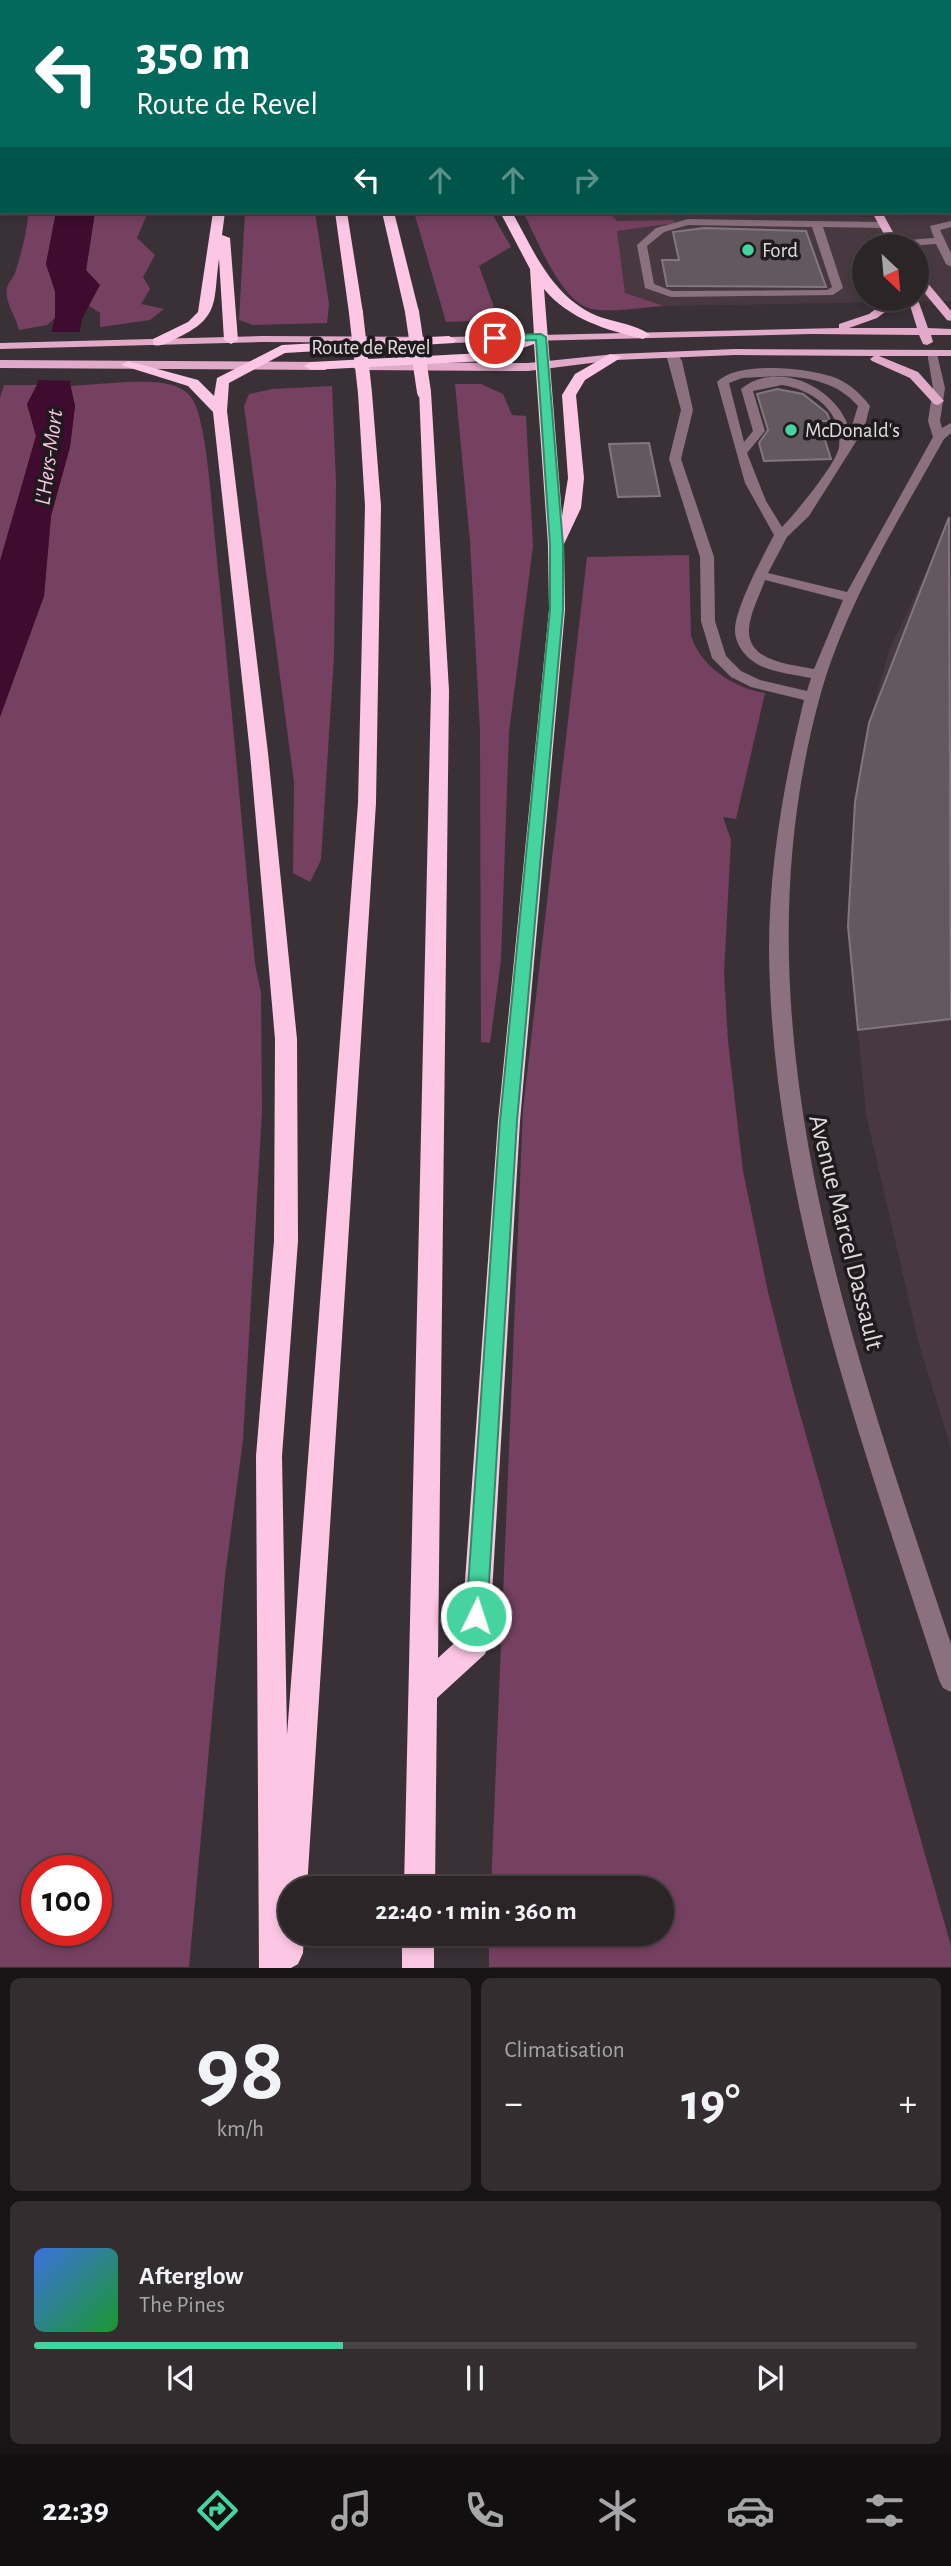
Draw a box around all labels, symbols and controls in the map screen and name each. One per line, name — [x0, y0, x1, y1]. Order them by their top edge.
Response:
icon: left — [21, 28, 112, 119]
text: 350 m — [136, 30, 251, 79]
text: Route de Revel — [136, 88, 318, 120]
icon: left — [348, 161, 386, 199]
icon: ahead — [421, 161, 459, 199]
icon: ahead — [494, 161, 532, 199]
icon: right — [567, 161, 605, 199]
north arrow — [852, 234, 929, 312]
map controls — [852, 234, 929, 311]
place label: Ford — [762, 240, 798, 261]
marker: Ford — [740, 242, 756, 258]
pin — [465, 308, 525, 368]
icon: arrive — [476, 319, 514, 357]
street label: Route de Revel — [311, 337, 431, 358]
water label: L'Hers-Mort — [31, 407, 68, 507]
place label: McDonald's — [805, 420, 900, 441]
marker: McDonald's — [783, 422, 799, 438]
street label: Avenue Marcel Dassault — [804, 1112, 888, 1352]
position arrow — [439, 1579, 513, 1653]
speed limit sign: 100 — [21, 1855, 112, 1946]
text: 22:40 · 1 min · 360 m — [375, 1898, 577, 1924]
text: 98 — [196, 2025, 285, 2116]
text: Climatisation — [505, 2039, 625, 2062]
text: 19° — [681, 2077, 740, 2129]
text: − — [505, 2085, 523, 2123]
text: + — [899, 2085, 917, 2123]
text: km/h — [217, 2118, 264, 2141]
text: Afterglow — [139, 2263, 243, 2289]
text: The Pines — [139, 2294, 225, 2317]
icon: previous — [162, 2359, 200, 2397]
icon: pause — [456, 2359, 494, 2397]
icon: next — [751, 2359, 789, 2397]
icon: directions — [193, 2486, 242, 2535]
icon: music — [327, 2486, 376, 2535]
icon: phone — [460, 2486, 509, 2535]
icon: climate — [593, 2486, 642, 2535]
icon: car — [726, 2486, 775, 2535]
icon: filters — [860, 2486, 909, 2535]
text: 22:39 — [42, 2494, 109, 2526]

